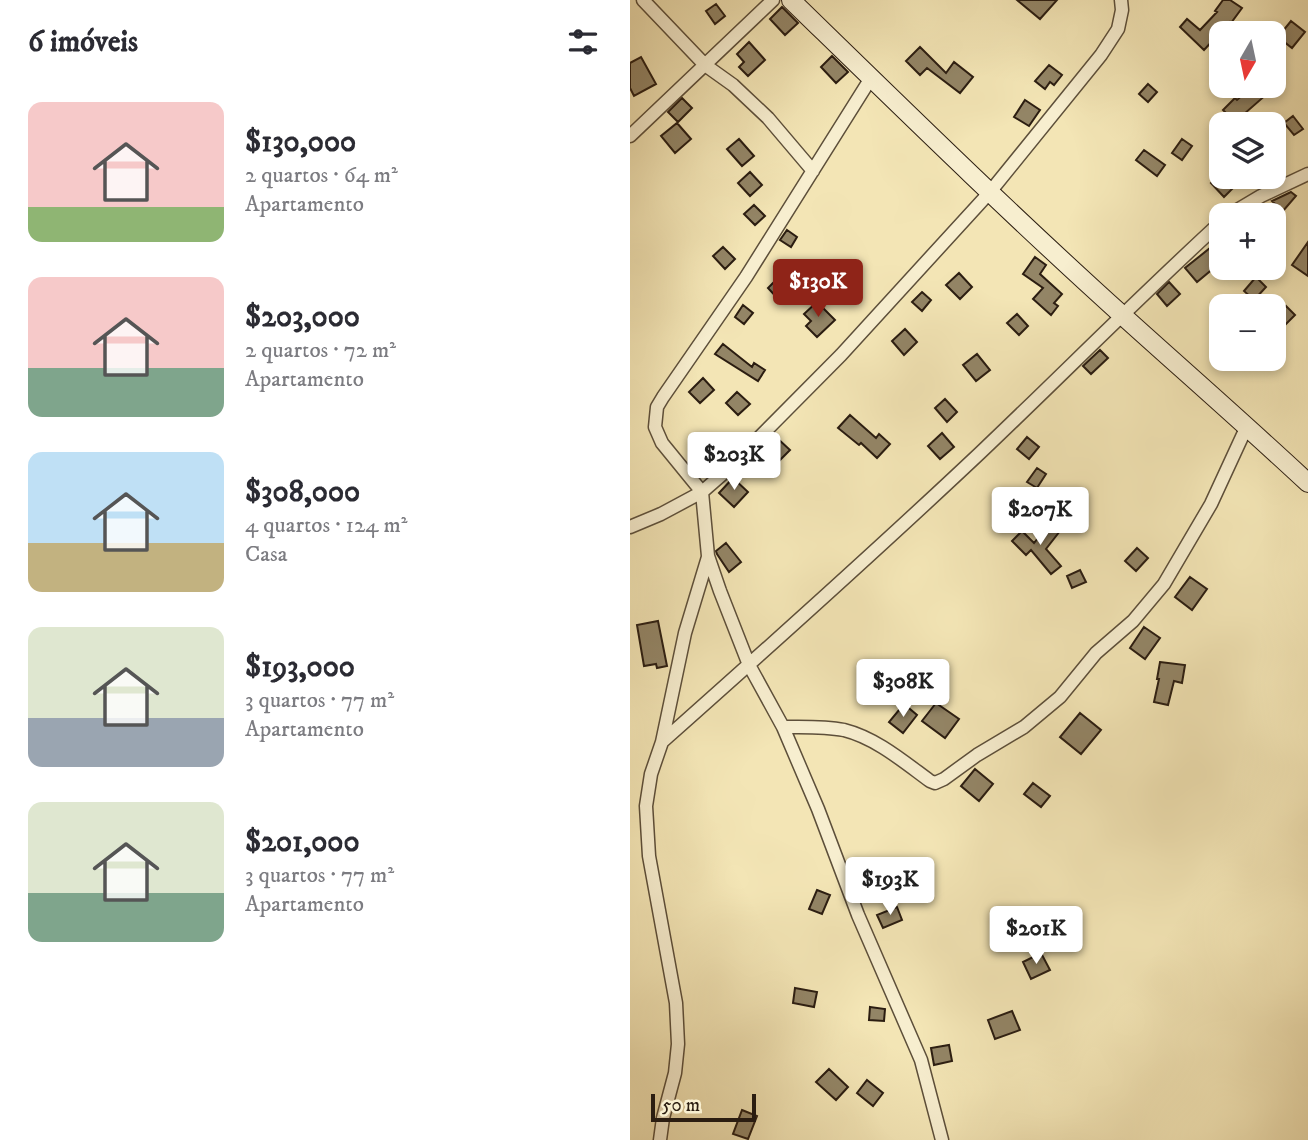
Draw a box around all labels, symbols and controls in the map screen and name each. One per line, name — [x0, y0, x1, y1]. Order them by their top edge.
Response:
north arrow — [1209, 21, 1286, 98]
map controls — [1209, 21, 1286, 371]
icon: filters — [564, 23, 602, 61]
text: 6 imóveis — [28, 24, 138, 61]
button: layers — [1209, 112, 1286, 189]
text: $130,000 — [245, 124, 356, 161]
icon: home — [84, 130, 168, 214]
text: 2 quartos · 64 m² — [245, 161, 398, 190]
text: Apartamento — [245, 190, 364, 219]
button: + — [1209, 203, 1286, 280]
pin: $130K — [769, 260, 867, 319]
text: $130K — [789, 267, 847, 296]
button: − — [1209, 294, 1286, 371]
text: $203,000 — [245, 299, 360, 336]
icon: home — [84, 305, 168, 389]
text: 2 quartos · 72 m² — [245, 336, 396, 365]
text: Apartamento — [245, 365, 364, 394]
pin: $203K — [685, 433, 783, 492]
text: $203K — [704, 440, 764, 469]
text: $308,000 — [245, 474, 360, 511]
icon: home — [84, 480, 168, 564]
pin: $207K — [991, 488, 1089, 547]
text: $207K — [1008, 495, 1072, 524]
text: 4 quartos · 124 m² — [245, 511, 408, 540]
text: Casa — [245, 540, 288, 569]
text: $193,000 — [245, 649, 355, 686]
icon: home — [84, 655, 168, 739]
pin: $308K — [854, 660, 952, 719]
text: $308K — [872, 667, 934, 696]
text: 3 quartos · 77 m² — [245, 686, 394, 715]
text: Apartamento — [245, 715, 364, 744]
text: $201,000 — [245, 824, 360, 861]
icon: home — [84, 830, 168, 914]
pin: $193K — [841, 858, 939, 917]
text: 3 quartos · 77 m² — [245, 861, 394, 890]
text: $193K — [861, 865, 919, 894]
text: Apartamento — [245, 890, 364, 919]
pin: $201K — [987, 906, 1085, 966]
text: $201K — [1006, 914, 1066, 943]
scale bar — [651, 1091, 756, 1123]
text: 50 m — [662, 1094, 700, 1117]

